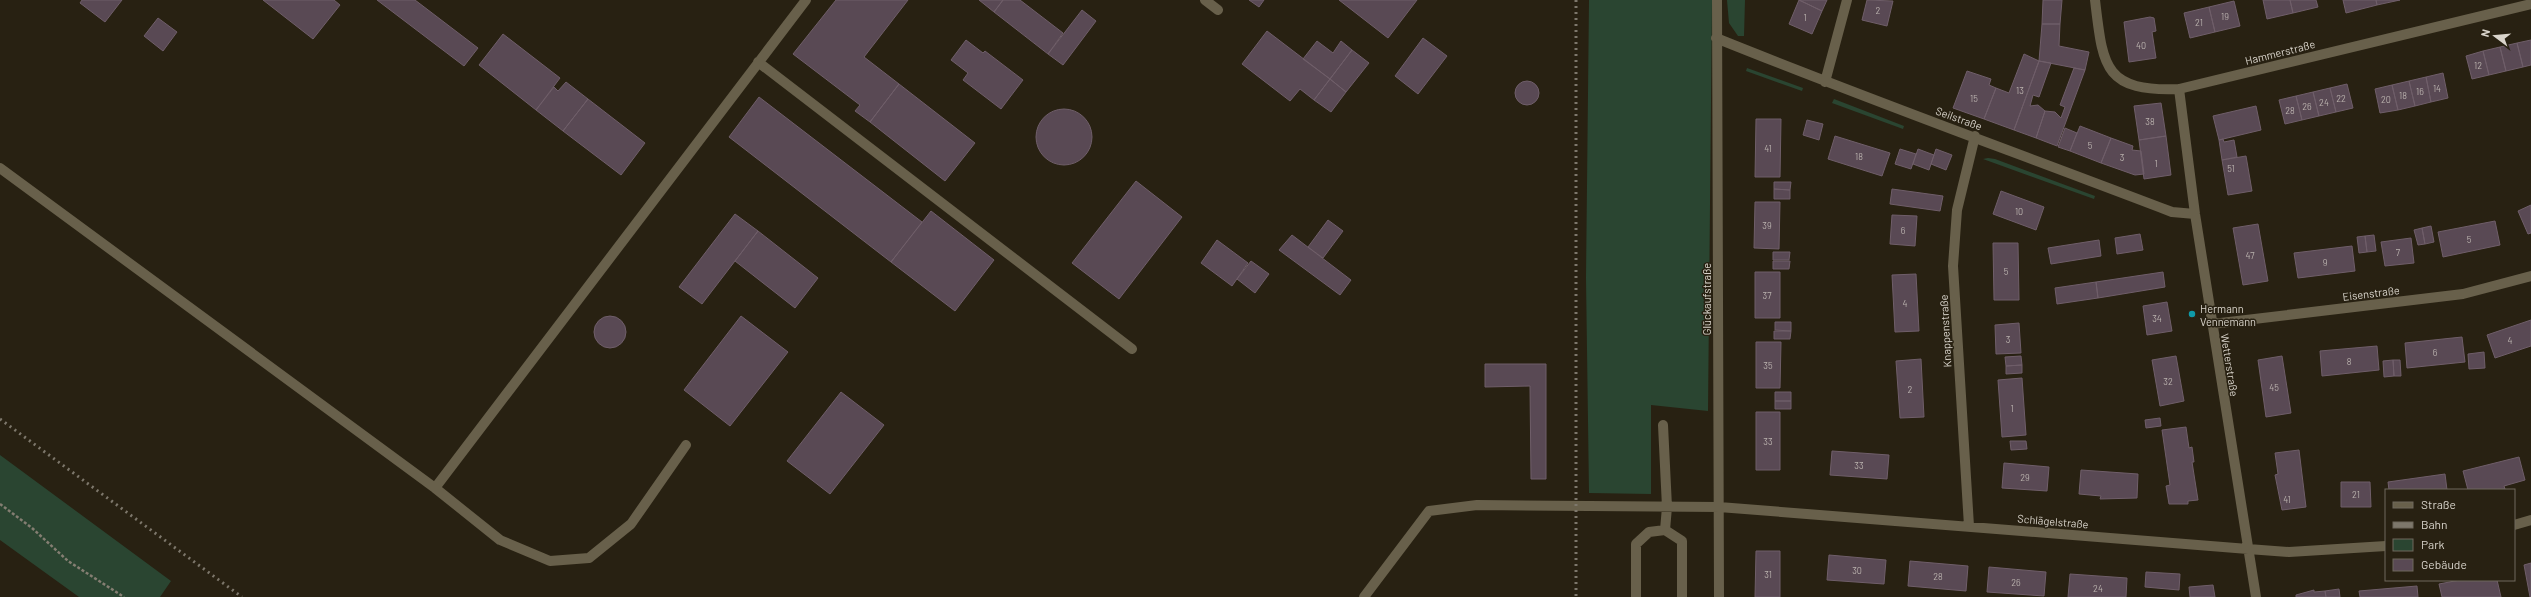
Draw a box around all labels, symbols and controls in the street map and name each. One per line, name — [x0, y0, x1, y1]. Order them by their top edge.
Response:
house number: 2 — [1876, 5, 1881, 16]
house number: 19 — [2221, 11, 2229, 22]
house number: 1 — [1803, 12, 1807, 23]
north arrow — [2475, 16, 2515, 56]
house number: 21 — [2195, 17, 2203, 28]
text: N — [2478, 28, 2492, 38]
street label: Hammerstraße — [2244, 37, 2316, 67]
house number: 40 — [2136, 40, 2146, 51]
house number: 12 — [2474, 60, 2482, 71]
house number: 14 — [2433, 83, 2441, 94]
house number: 13 — [2016, 85, 2024, 96]
house number: 16 — [2416, 86, 2424, 97]
house number: 18 — [2399, 90, 2407, 101]
house number: 15 — [1970, 93, 1978, 104]
house number: 22 — [2336, 93, 2346, 104]
house number: 20 — [2381, 94, 2391, 105]
house number: 24 — [2319, 97, 2329, 108]
house number: 26 — [2302, 101, 2312, 112]
street label: Seilstraße — [1934, 104, 1984, 132]
house number: 28 — [2285, 105, 2295, 116]
house number: 38 — [2145, 116, 2155, 127]
house number: 5 — [2088, 140, 2093, 151]
house number: 41 — [1764, 143, 1772, 154]
house number: 18 — [1855, 151, 1863, 162]
house number: 3 — [2120, 152, 2125, 163]
house number: 1 — [2154, 158, 2158, 169]
house number: 51 — [2227, 163, 2235, 174]
house number: 10 — [2015, 206, 2023, 217]
house number: 39 — [1762, 220, 1772, 231]
house number: 6 — [1901, 225, 1906, 236]
house number: 5 — [2467, 234, 2472, 245]
house number: 7 — [2396, 247, 2401, 258]
house number: 47 — [2246, 250, 2255, 261]
house number: 9 — [2323, 257, 2328, 268]
street label: Glückaufstraße — [1700, 263, 1713, 335]
house number: 5 — [2004, 266, 2009, 277]
street label: Eisenstraße — [2342, 283, 2400, 303]
house number: 37 — [1763, 290, 1772, 301]
street label: Knappenstraße — [1937, 294, 1953, 368]
house number: 4 — [1903, 298, 1908, 309]
place label: Hermann Vennemann — [2200, 302, 2256, 328]
marker: Hermann Vennemann — [2187, 309, 2197, 319]
house number: 34 — [2152, 313, 2162, 324]
street label: Wetterstraße — [2219, 333, 2241, 397]
house number: 3 — [2006, 334, 2011, 345]
house number: 4 — [2508, 335, 2513, 346]
house number: 6 — [2433, 347, 2438, 358]
house number: 8 — [2347, 356, 2352, 367]
house number: 35 — [1763, 360, 1773, 371]
house number: 32 — [2163, 376, 2173, 387]
house number: 45 — [2269, 382, 2279, 393]
house number: 2 — [1908, 384, 1913, 395]
house number: 1 — [2010, 403, 2014, 414]
house number: 33 — [1763, 436, 1773, 447]
house number: 33 — [1854, 460, 1864, 471]
house number: 29 — [2020, 472, 2030, 483]
house number: 21 — [2352, 489, 2360, 500]
legend — [2385, 489, 2515, 581]
house number: 41 — [2283, 494, 2291, 505]
text: Straße — [2421, 497, 2456, 511]
street label: Schlägelstraße — [2017, 511, 2089, 531]
text: Bahn — [2421, 517, 2448, 531]
text: Park — [2421, 537, 2445, 551]
text: Gebäude — [2421, 557, 2467, 571]
house number: 30 — [1852, 565, 1862, 576]
house number: 31 — [1764, 569, 1772, 580]
house number: 28 — [1933, 571, 1943, 582]
house number: 26 — [2011, 577, 2021, 588]
house number: 24 — [2093, 583, 2103, 594]

